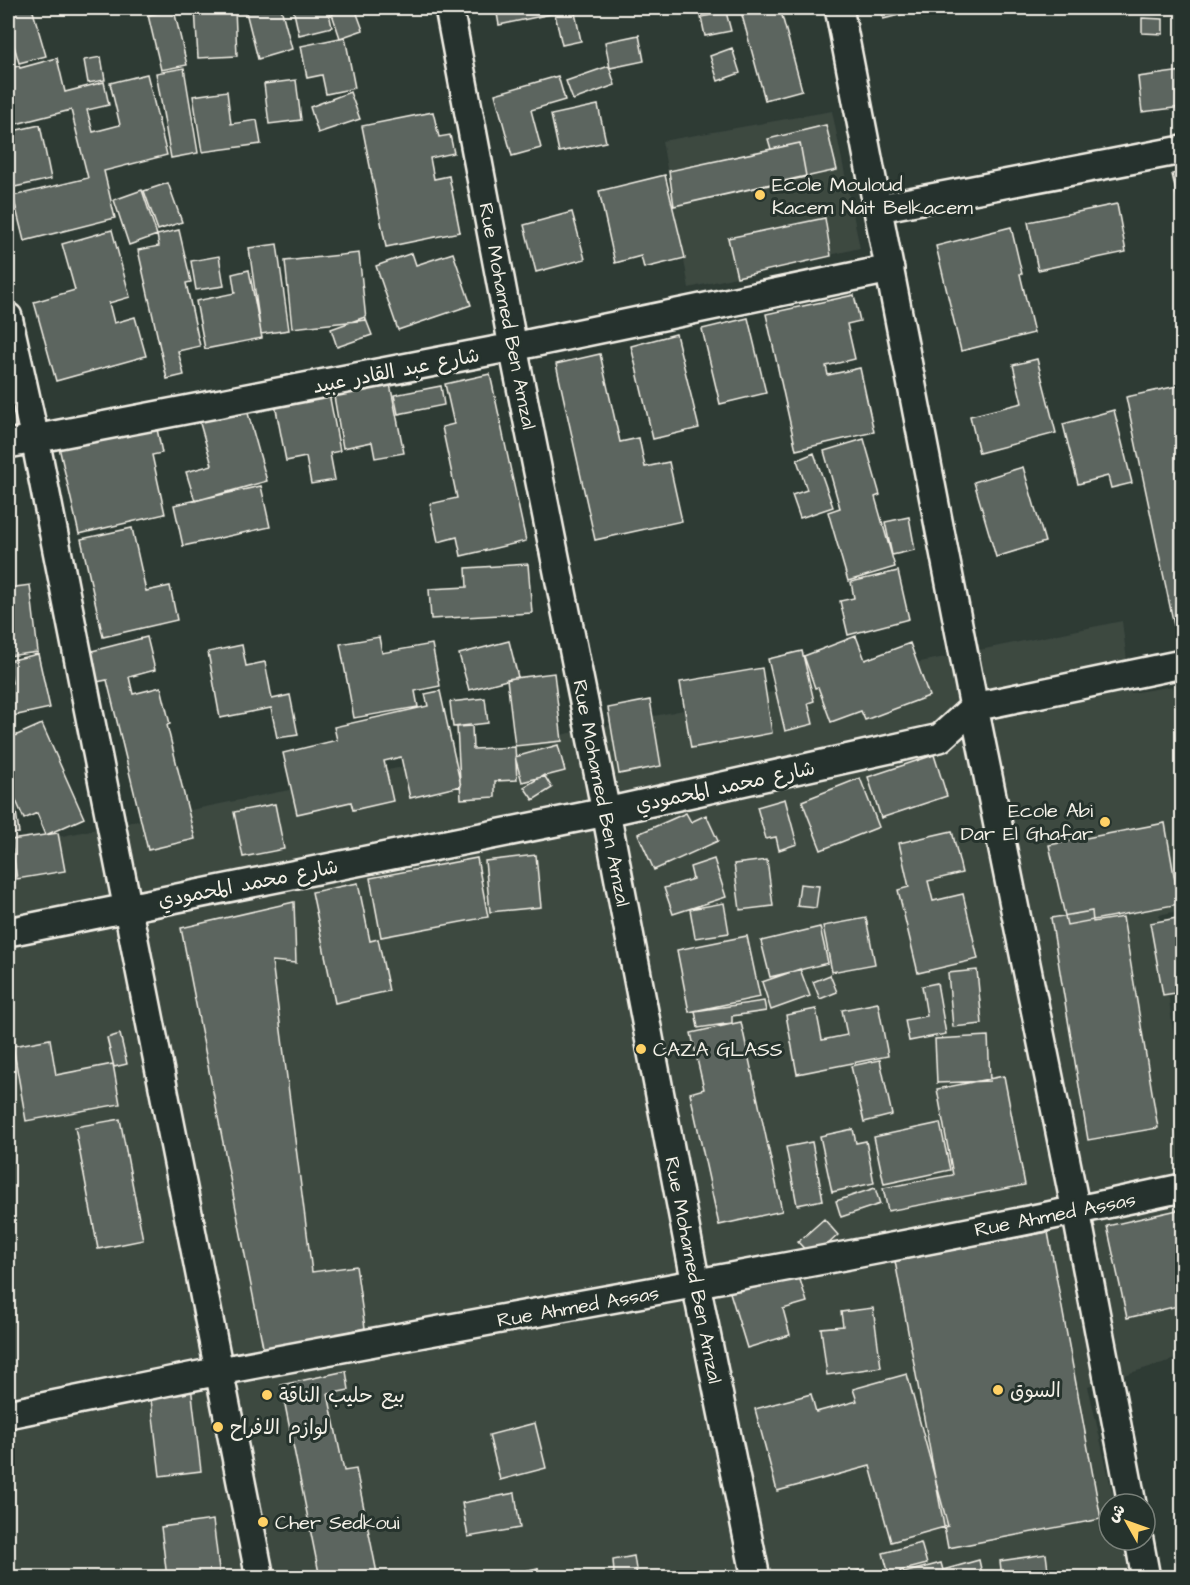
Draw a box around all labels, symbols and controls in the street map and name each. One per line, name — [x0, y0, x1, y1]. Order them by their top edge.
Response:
place label: Ecole Mouloud Kacem Nait Belkacem — [772, 171, 973, 222]
marker: Ecole Mouloud Kacem Nait Belkacem — [753, 188, 767, 202]
street label: Rue Mohamed Ben Amzal — [471, 200, 543, 432]
street label: شارع عبد القادر عبيد — [310, 341, 482, 401]
street label: Rue Mohamed Ben Amzal — [565, 677, 637, 909]
street label: شارع محمد المحمودي — [633, 754, 818, 820]
place label: Ecole Abi Dar El Ghafar — [961, 797, 1093, 848]
marker: Ecole Abi Dar El Ghafar — [1098, 815, 1112, 829]
street label: شارع محمد المحمودي — [156, 853, 341, 915]
place label: CAZA GLASS — [653, 1036, 783, 1064]
marker: CAZA GLASS — [634, 1042, 648, 1056]
street label: Rue Mohamed Ben Amzal — [657, 1154, 729, 1386]
street label: Rue Ahmed Assas — [972, 1186, 1138, 1244]
street label: Rue Ahmed Assas — [495, 1279, 661, 1335]
place label: السوق — [1010, 1377, 1061, 1405]
place label: بيع حليب الناقة — [279, 1382, 405, 1410]
marker: السوق — [991, 1383, 1005, 1397]
marker: بيع حليب الناقة — [260, 1388, 274, 1402]
place label: لوازم الافراح — [230, 1414, 328, 1443]
marker: لوازم الافراح — [211, 1420, 225, 1434]
north arrow — [1097, 1492, 1157, 1552]
text: ش — [1102, 1499, 1130, 1527]
place label: Cher Sedkoui — [275, 1509, 400, 1537]
marker: Cher Sedkoui — [256, 1515, 270, 1529]

